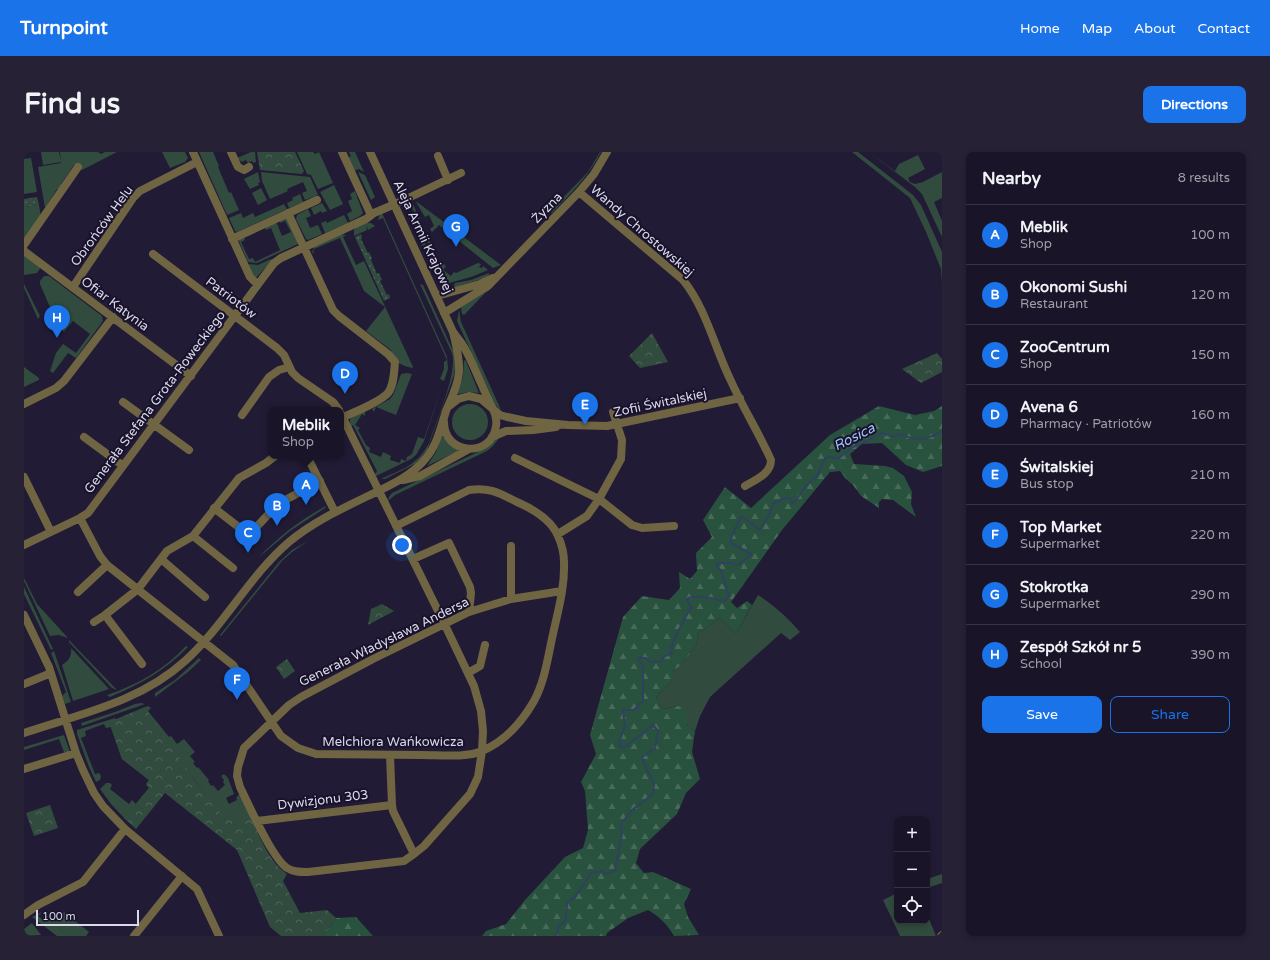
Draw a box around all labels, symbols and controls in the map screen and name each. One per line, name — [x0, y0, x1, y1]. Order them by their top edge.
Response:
text: Turnpoint — [20, 17, 108, 39]
text: Home — [1020, 20, 1060, 37]
text: Map — [1082, 20, 1112, 37]
text: About — [1134, 20, 1176, 37]
text: Contact — [1198, 20, 1250, 37]
button: Directions — [1143, 86, 1246, 123]
text: Find us — [24, 87, 120, 121]
text: Nearby — [982, 168, 1041, 189]
text: 8 results — [1178, 170, 1230, 186]
street label: Aleja Armii Krajowej — [390, 178, 456, 296]
street label: Wandy Chrostowskiej — [587, 182, 697, 280]
street label: Obrońców Helu — [67, 183, 137, 269]
street label: Żyzna — [528, 189, 566, 227]
pin: G — [443, 214, 469, 247]
text: Meblik — [1020, 218, 1068, 236]
text: A — [990, 227, 1000, 243]
text: 100 m — [1190, 227, 1230, 243]
text: Shop — [1020, 236, 1052, 252]
street label: Ofiar Katynia — [78, 273, 152, 335]
street label: Patriotów — [202, 274, 260, 322]
text: Okonomi Sushi — [1020, 278, 1127, 296]
text: B — [990, 287, 1000, 303]
text: 120 m — [1190, 287, 1230, 303]
text: Restaurant — [1020, 296, 1088, 312]
pin: H — [44, 305, 70, 338]
street label: Generała Stefana Grota-Roweckiego — [81, 307, 229, 497]
text: ZooCentrum — [1020, 338, 1110, 356]
text: C — [990, 347, 1000, 363]
text: 150 m — [1190, 347, 1230, 363]
text: Shop — [1020, 356, 1052, 372]
pin: D — [332, 361, 358, 394]
street label: Zofii Świtalskiej — [612, 385, 708, 421]
pin: E — [572, 392, 598, 425]
text: Avena 6 — [1020, 398, 1078, 416]
popup — [268, 407, 344, 459]
text: D — [990, 407, 1000, 423]
text: 160 m — [1190, 407, 1230, 423]
text: Meblik — [282, 416, 330, 434]
text: Pharmacy · Patriotów — [1020, 416, 1152, 432]
water label: Rosica — [831, 419, 878, 455]
text: Shop — [282, 434, 314, 450]
text: Świtalskiej — [1020, 458, 1094, 476]
text: E — [991, 467, 999, 483]
text: 210 m — [1190, 467, 1230, 483]
pin: A — [293, 472, 319, 505]
text: Bus stop — [1020, 476, 1074, 492]
pin: B — [264, 493, 290, 526]
text: Top Market — [1020, 518, 1102, 536]
pin: C — [235, 520, 261, 553]
text: F — [991, 527, 999, 543]
text: 220 m — [1190, 527, 1230, 543]
your location — [392, 535, 412, 555]
text: Supermarket — [1020, 536, 1100, 552]
text: Stokrotka — [1020, 578, 1089, 596]
text: G — [990, 587, 1000, 603]
text: 290 m — [1190, 587, 1230, 603]
street label: Generała Władysława Andersa — [296, 594, 472, 690]
text: Supermarket — [1020, 596, 1100, 612]
text: Zespół Szkół nr 5 — [1020, 638, 1142, 656]
text: H — [990, 647, 1000, 663]
text: 390 m — [1190, 647, 1230, 663]
text: School — [1020, 656, 1062, 672]
pin: F — [224, 667, 250, 700]
button: Save — [982, 696, 1102, 733]
button: Share — [1110, 696, 1230, 733]
street label: Melchiora Wańkowicza — [322, 734, 464, 750]
street label: Dywizjonu 303 — [277, 786, 369, 814]
map controls — [894, 816, 930, 924]
button: + — [894, 816, 930, 852]
button: − — [894, 852, 930, 888]
button: locate — [894, 888, 930, 924]
scale bar — [36, 908, 139, 927]
text: 100 m — [42, 910, 76, 923]

